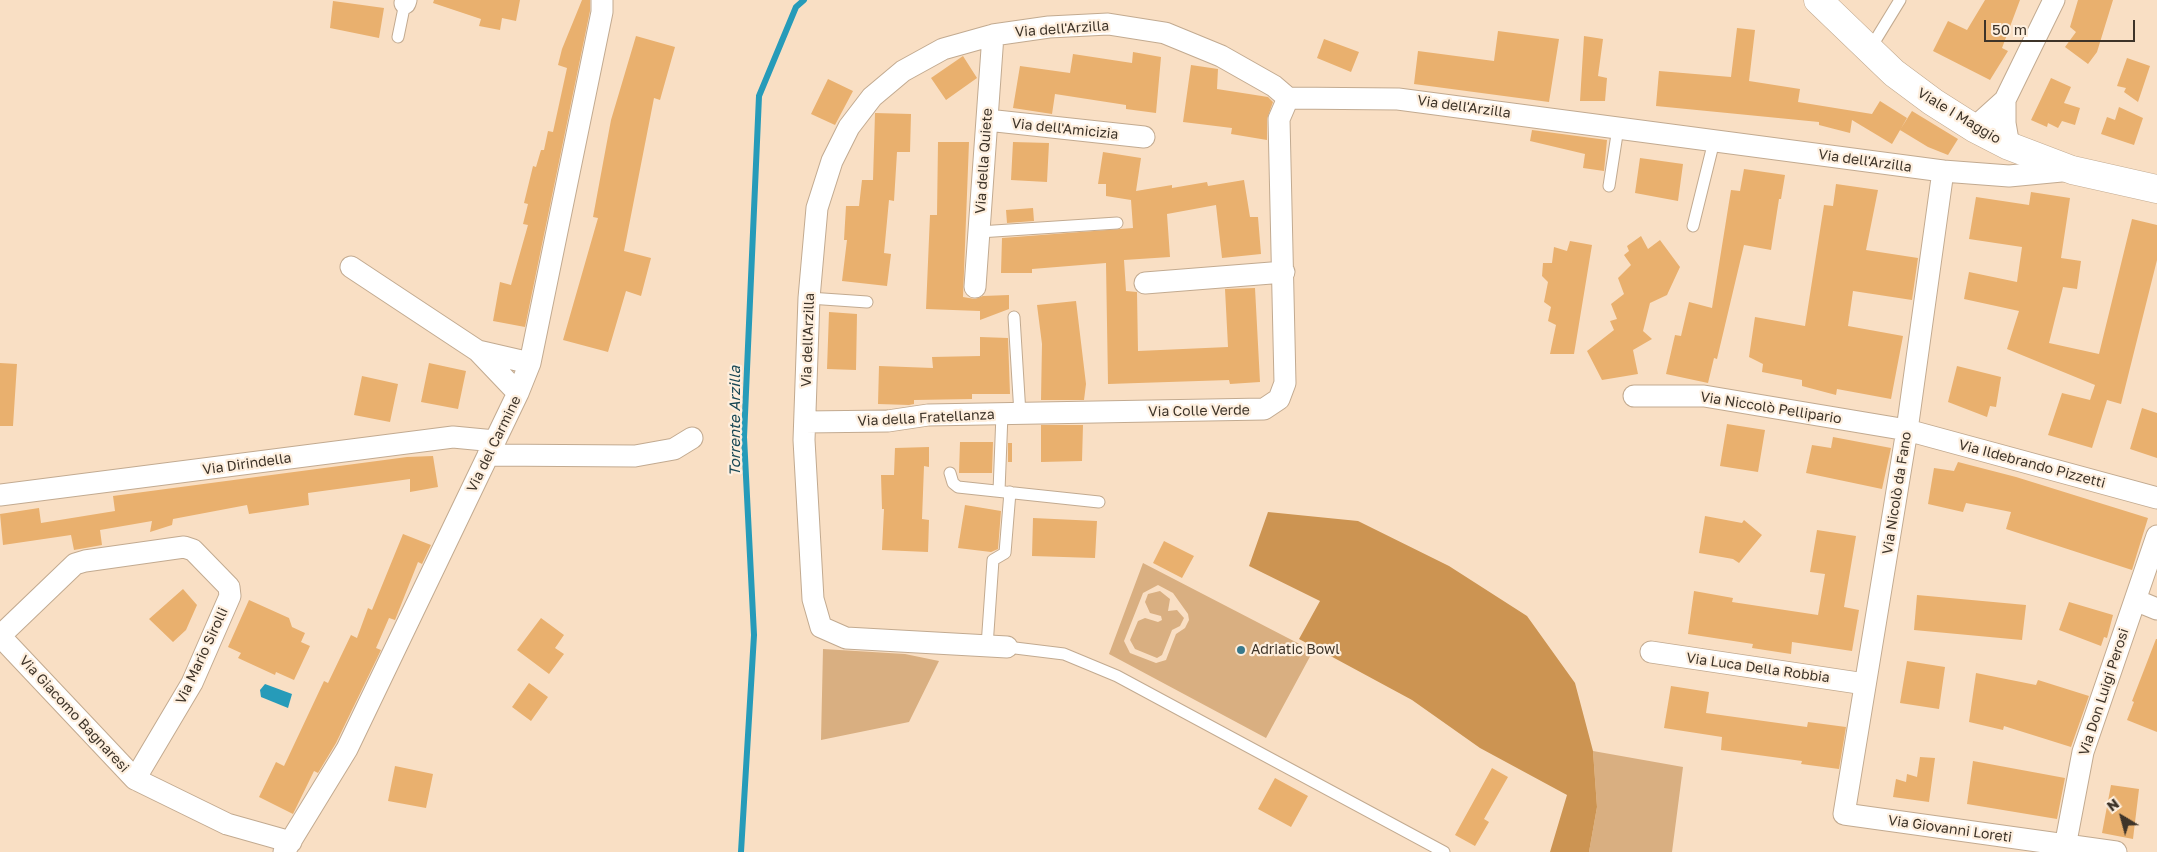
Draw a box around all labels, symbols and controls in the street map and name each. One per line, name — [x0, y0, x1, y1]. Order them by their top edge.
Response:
scale bar — [1987, 10, 2138, 42]
street label: Via dell'Arzilla — [1014, 17, 1110, 41]
text: 50 m — [1992, 20, 2027, 38]
street label: Viale I Maggio — [1914, 85, 2004, 147]
street label: Via dell'Arzilla — [1416, 92, 1512, 122]
street label: Via della Quiete — [972, 108, 996, 214]
street label: Via dell'Amicizia — [1011, 115, 1119, 143]
street label: Via dell'Arzilla — [1817, 146, 1913, 176]
street label: Via dell'Arzilla — [798, 293, 818, 387]
water label: Torrente Arzilla — [726, 366, 744, 476]
street label: Via Niccolò Pellipario — [1699, 389, 1843, 427]
street label: Via del Carmine — [463, 393, 525, 495]
street label: Via Colle Verde — [1148, 402, 1250, 420]
street label: Via della Fratellanza — [857, 406, 995, 430]
street label: Via Nicolò da Fano — [1879, 430, 1915, 556]
street label: Via Ildebrando Pizzetti — [1957, 436, 2107, 492]
street label: Via Dirindella — [202, 449, 292, 479]
street label: Via Mario Sirolli — [172, 605, 232, 707]
street label: Via Don Luigi Perosi — [2076, 626, 2132, 758]
place label: Adriatic Bowl — [1251, 642, 1340, 658]
marker: Adriatic Bowl — [1235, 644, 1247, 656]
street label: Via Luca Della Robbia — [1685, 650, 1831, 686]
street label: Via Giacomo Bagnaresi — [16, 652, 132, 776]
north arrow — [2097, 792, 2147, 842]
text: N — [2103, 795, 2122, 815]
street label: Via Giovanni Loreti — [1887, 812, 2013, 846]

